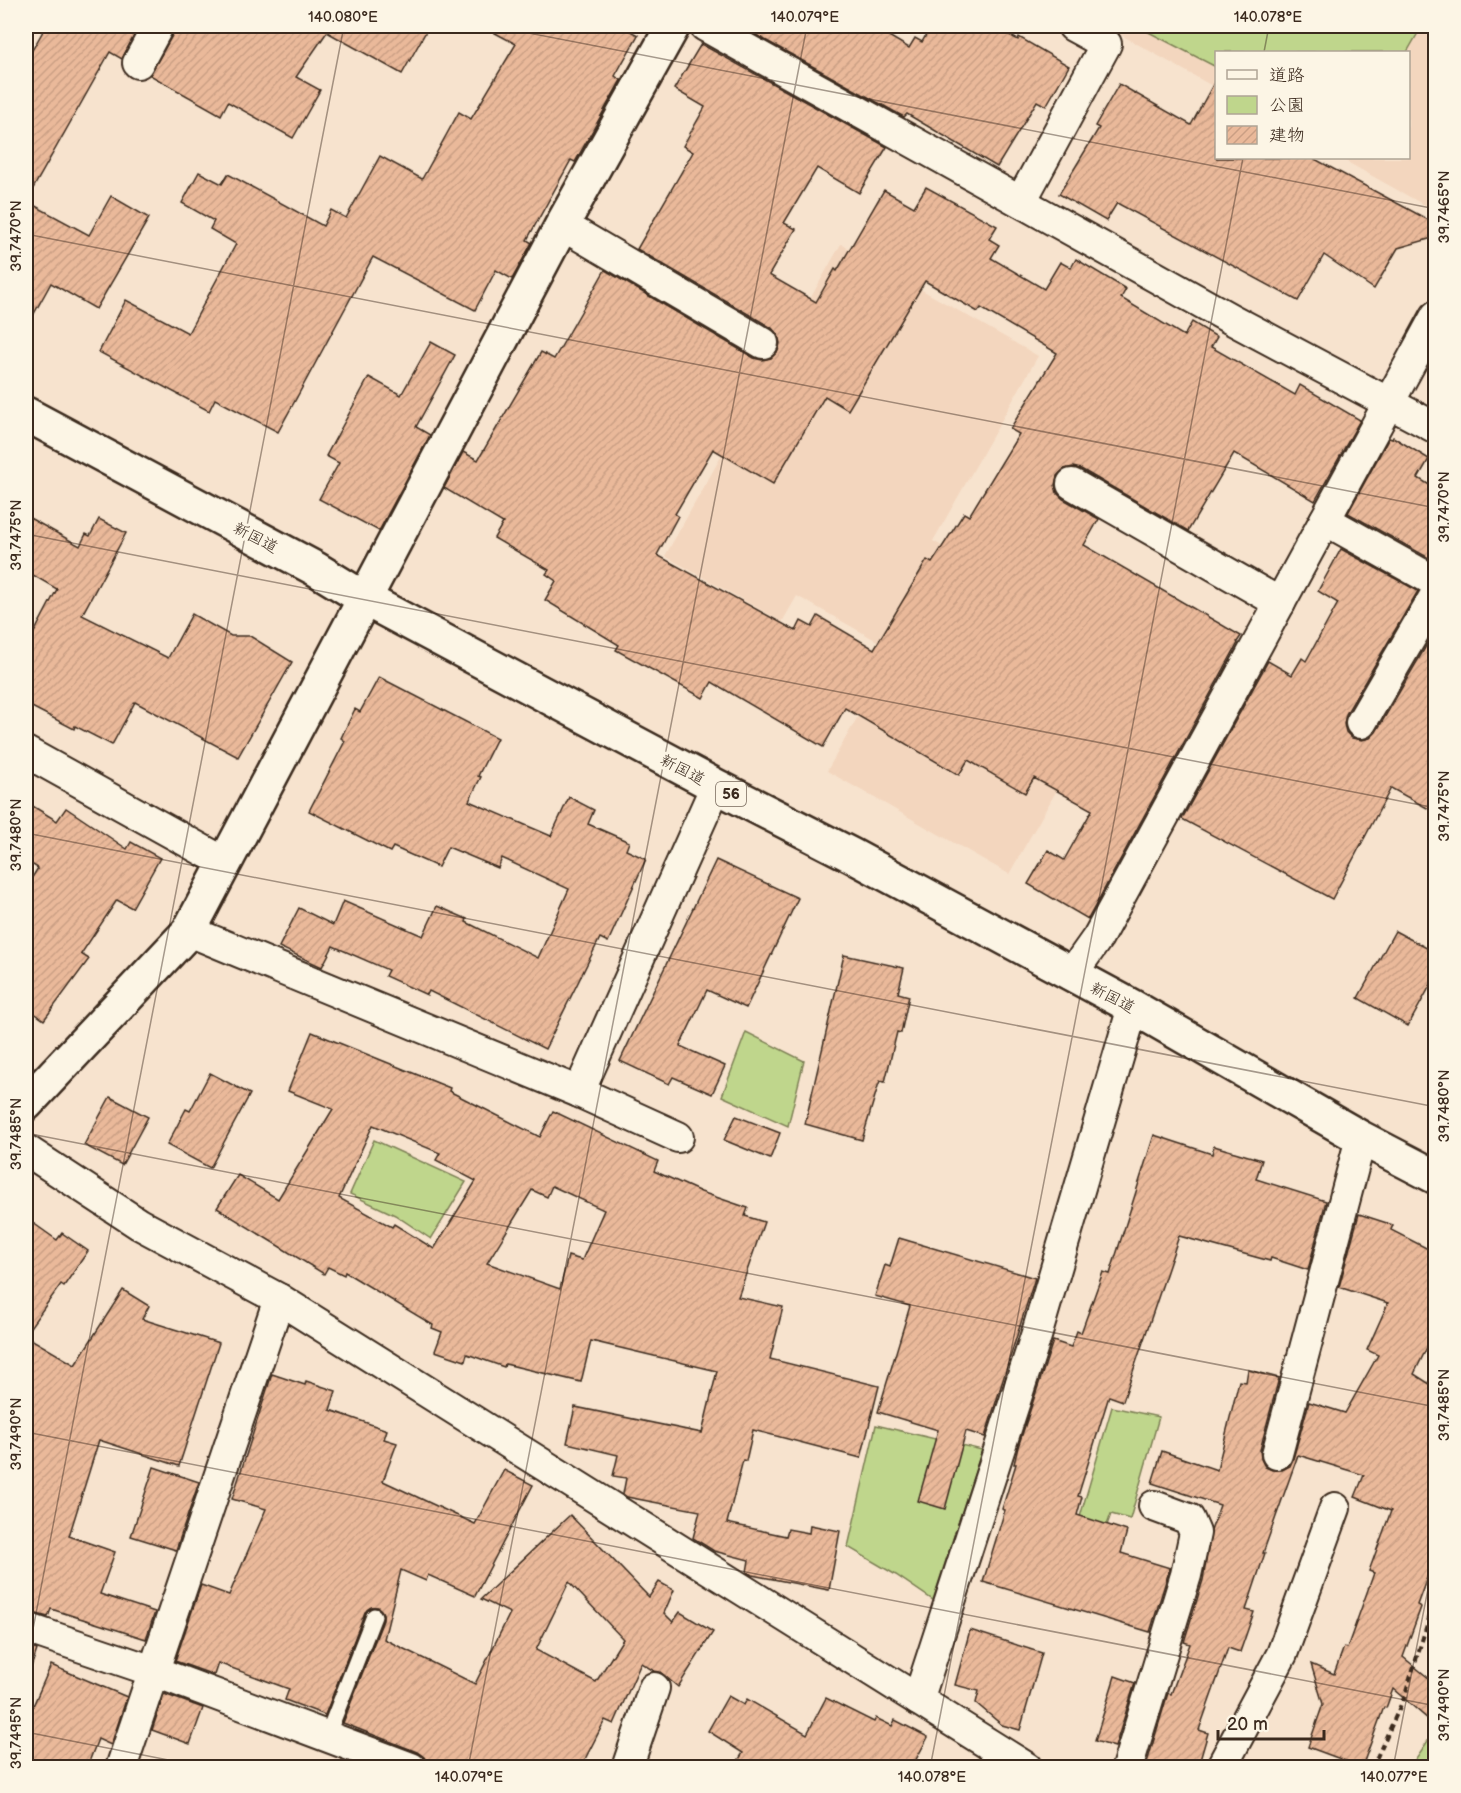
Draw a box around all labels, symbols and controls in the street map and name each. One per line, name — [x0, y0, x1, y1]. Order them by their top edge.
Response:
text: 140.080°E — [308, 8, 378, 27]
text: 140.079°E — [771, 8, 839, 27]
text: 140.078°E — [1234, 8, 1302, 27]
legend — [1215, 51, 1410, 159]
text: 道路 — [1269, 65, 1305, 86]
text: 公園 — [1269, 95, 1305, 116]
text: 建物 — [1269, 125, 1305, 146]
text: 39.7465°N — [1435, 170, 1454, 244]
text: 39.7470°N — [7, 200, 26, 272]
text: 39.7470°N — [1435, 471, 1454, 543]
text: 39.7475°N — [7, 499, 26, 571]
street label: 新国道 — [230, 519, 281, 558]
street label: 新国道 — [657, 751, 708, 790]
text: 39.7475°N — [1435, 770, 1454, 842]
road number: 56 — [716, 782, 746, 806]
text: 39.7480°N — [7, 798, 26, 872]
street label: 新国道 — [1087, 979, 1138, 1018]
text: 39.7480°N — [1435, 1069, 1454, 1143]
text: 39.7485°N — [7, 1098, 26, 1170]
text: 39.7485°N — [1435, 1369, 1454, 1441]
text: 39.7490°N — [7, 1397, 26, 1471]
text: 39.7490°N — [1435, 1668, 1454, 1742]
text: 39.7495°N — [7, 1697, 26, 1769]
scale bar — [1218, 1703, 1324, 1741]
text: 20 m — [1227, 1714, 1268, 1735]
text: 140.079°E — [435, 1768, 503, 1787]
text: 140.078°E — [898, 1768, 966, 1787]
text: 140.077°E — [1360, 1768, 1428, 1787]

